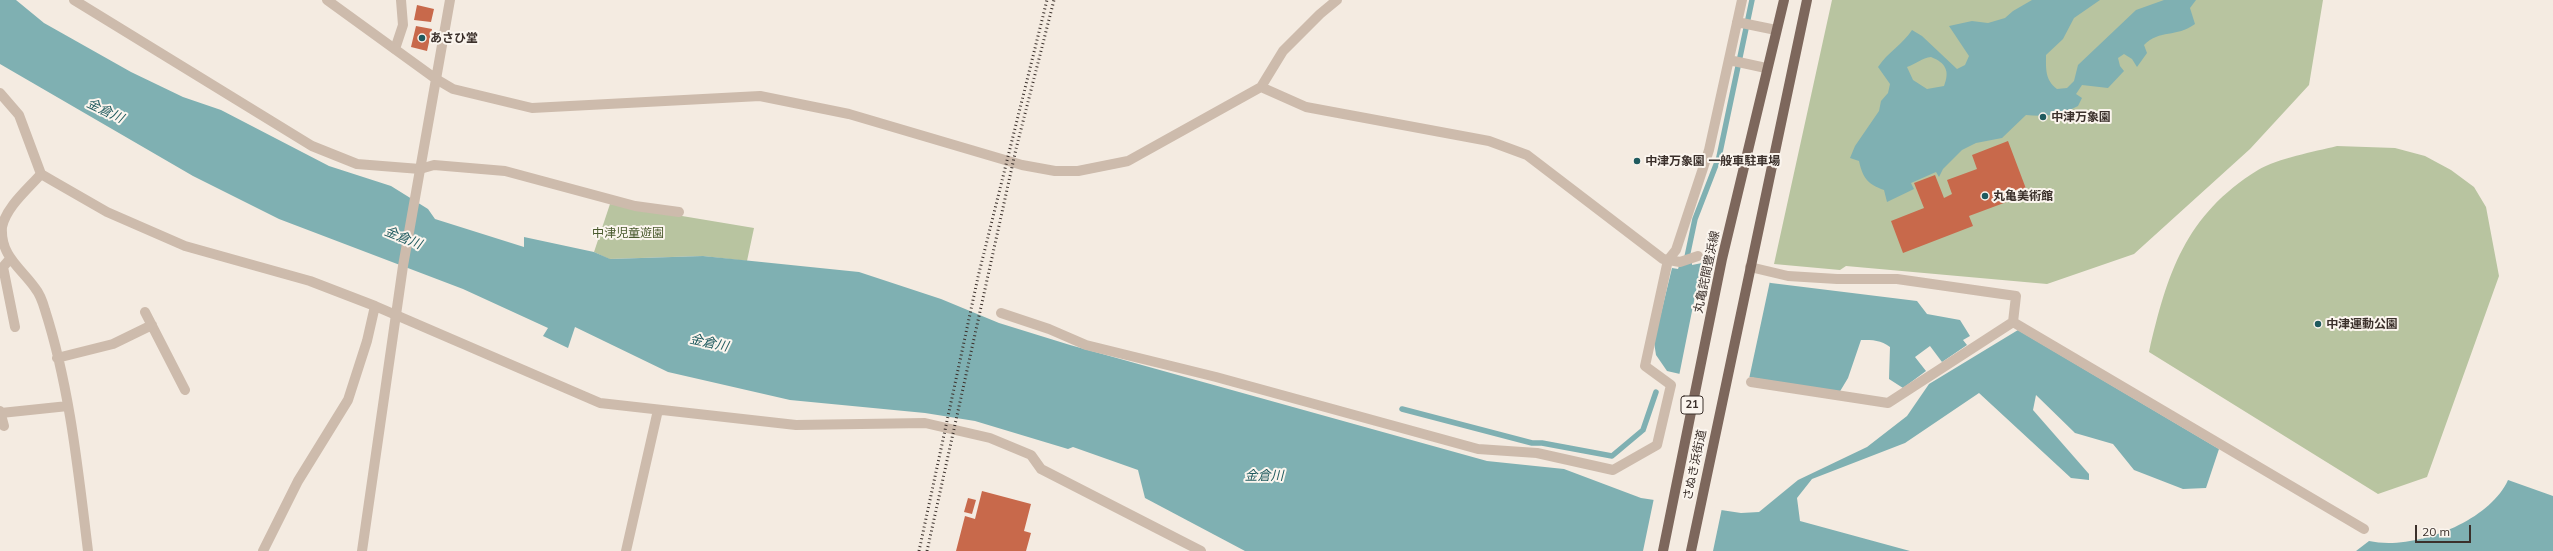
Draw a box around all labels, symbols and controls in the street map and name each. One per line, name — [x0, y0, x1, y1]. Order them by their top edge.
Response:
place label: あさひ堂 — [430, 31, 478, 45]
marker: あさひ堂 — [417, 33, 427, 43]
water label: 金倉川 — [84, 95, 126, 127]
place label: 中津万象園 — [2051, 110, 2111, 124]
marker: 中津万象園 — [2038, 112, 2048, 122]
place label: 中津万象園 一般車駐車場 — [1645, 154, 1780, 168]
marker: 中津万象園 一般車駐車場 — [1632, 156, 1642, 166]
place label: 丸亀美術館 — [1993, 189, 2053, 203]
marker: 丸亀美術館 — [1980, 191, 1990, 201]
water label: 金倉川 — [382, 223, 424, 253]
park label: 中津児童遊園 — [592, 226, 664, 240]
street label: 丸亀詫間豊浜線 — [1691, 229, 1723, 315]
place label: 中津運動公園 — [2326, 317, 2398, 331]
marker: 中津運動公園 — [2313, 319, 2323, 329]
water label: 金倉川 — [688, 331, 730, 355]
road number: 21 — [1681, 396, 1703, 414]
street label: さぬき浜街道 — [1680, 428, 1710, 502]
water label: 金倉川 — [1245, 468, 1283, 484]
scale bar — [2417, 517, 2473, 543]
text: 20 m — [2422, 524, 2450, 539]

